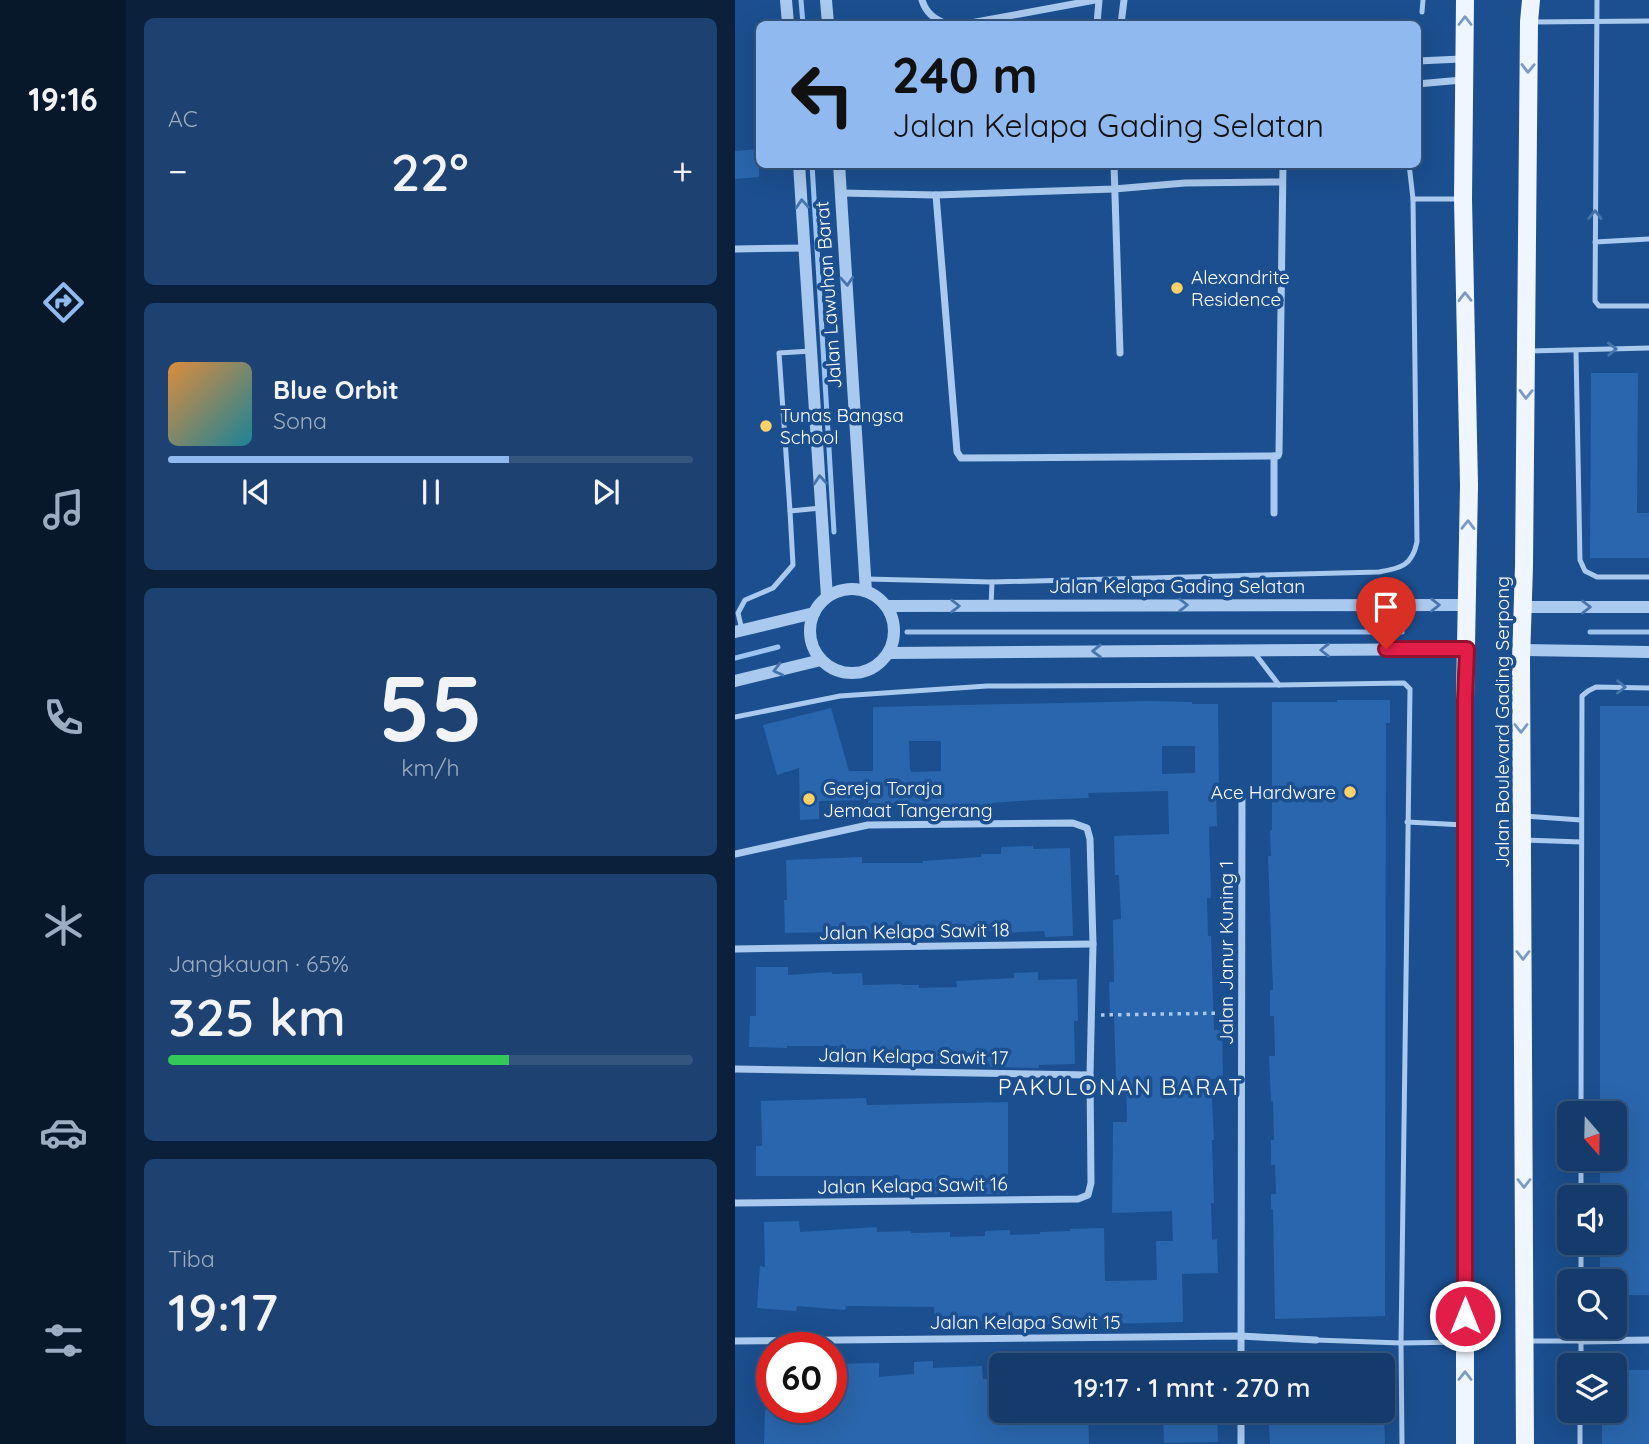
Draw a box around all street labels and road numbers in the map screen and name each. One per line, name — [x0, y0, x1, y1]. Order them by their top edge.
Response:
street label: Jalan Lawuhan Barat — [809, 200, 847, 390]
street label: Jalan Kelapa Gading Selatan — [1049, 574, 1305, 598]
street label: Jalan Boulevard Gading Serpong — [1490, 576, 1514, 868]
street label: Jalan Janur Kuning 1 — [1214, 861, 1238, 1045]
street label: Jalan Kelapa Sawit 18 — [818, 917, 1010, 945]
street label: Jalan Kelapa Sawit 17 — [818, 1042, 1009, 1070]
street label: Jalan Kelapa Sawit 16 — [816, 1171, 1008, 1199]
street label: Jalan Kelapa Sawit 15 — [929, 1310, 1121, 1334]

